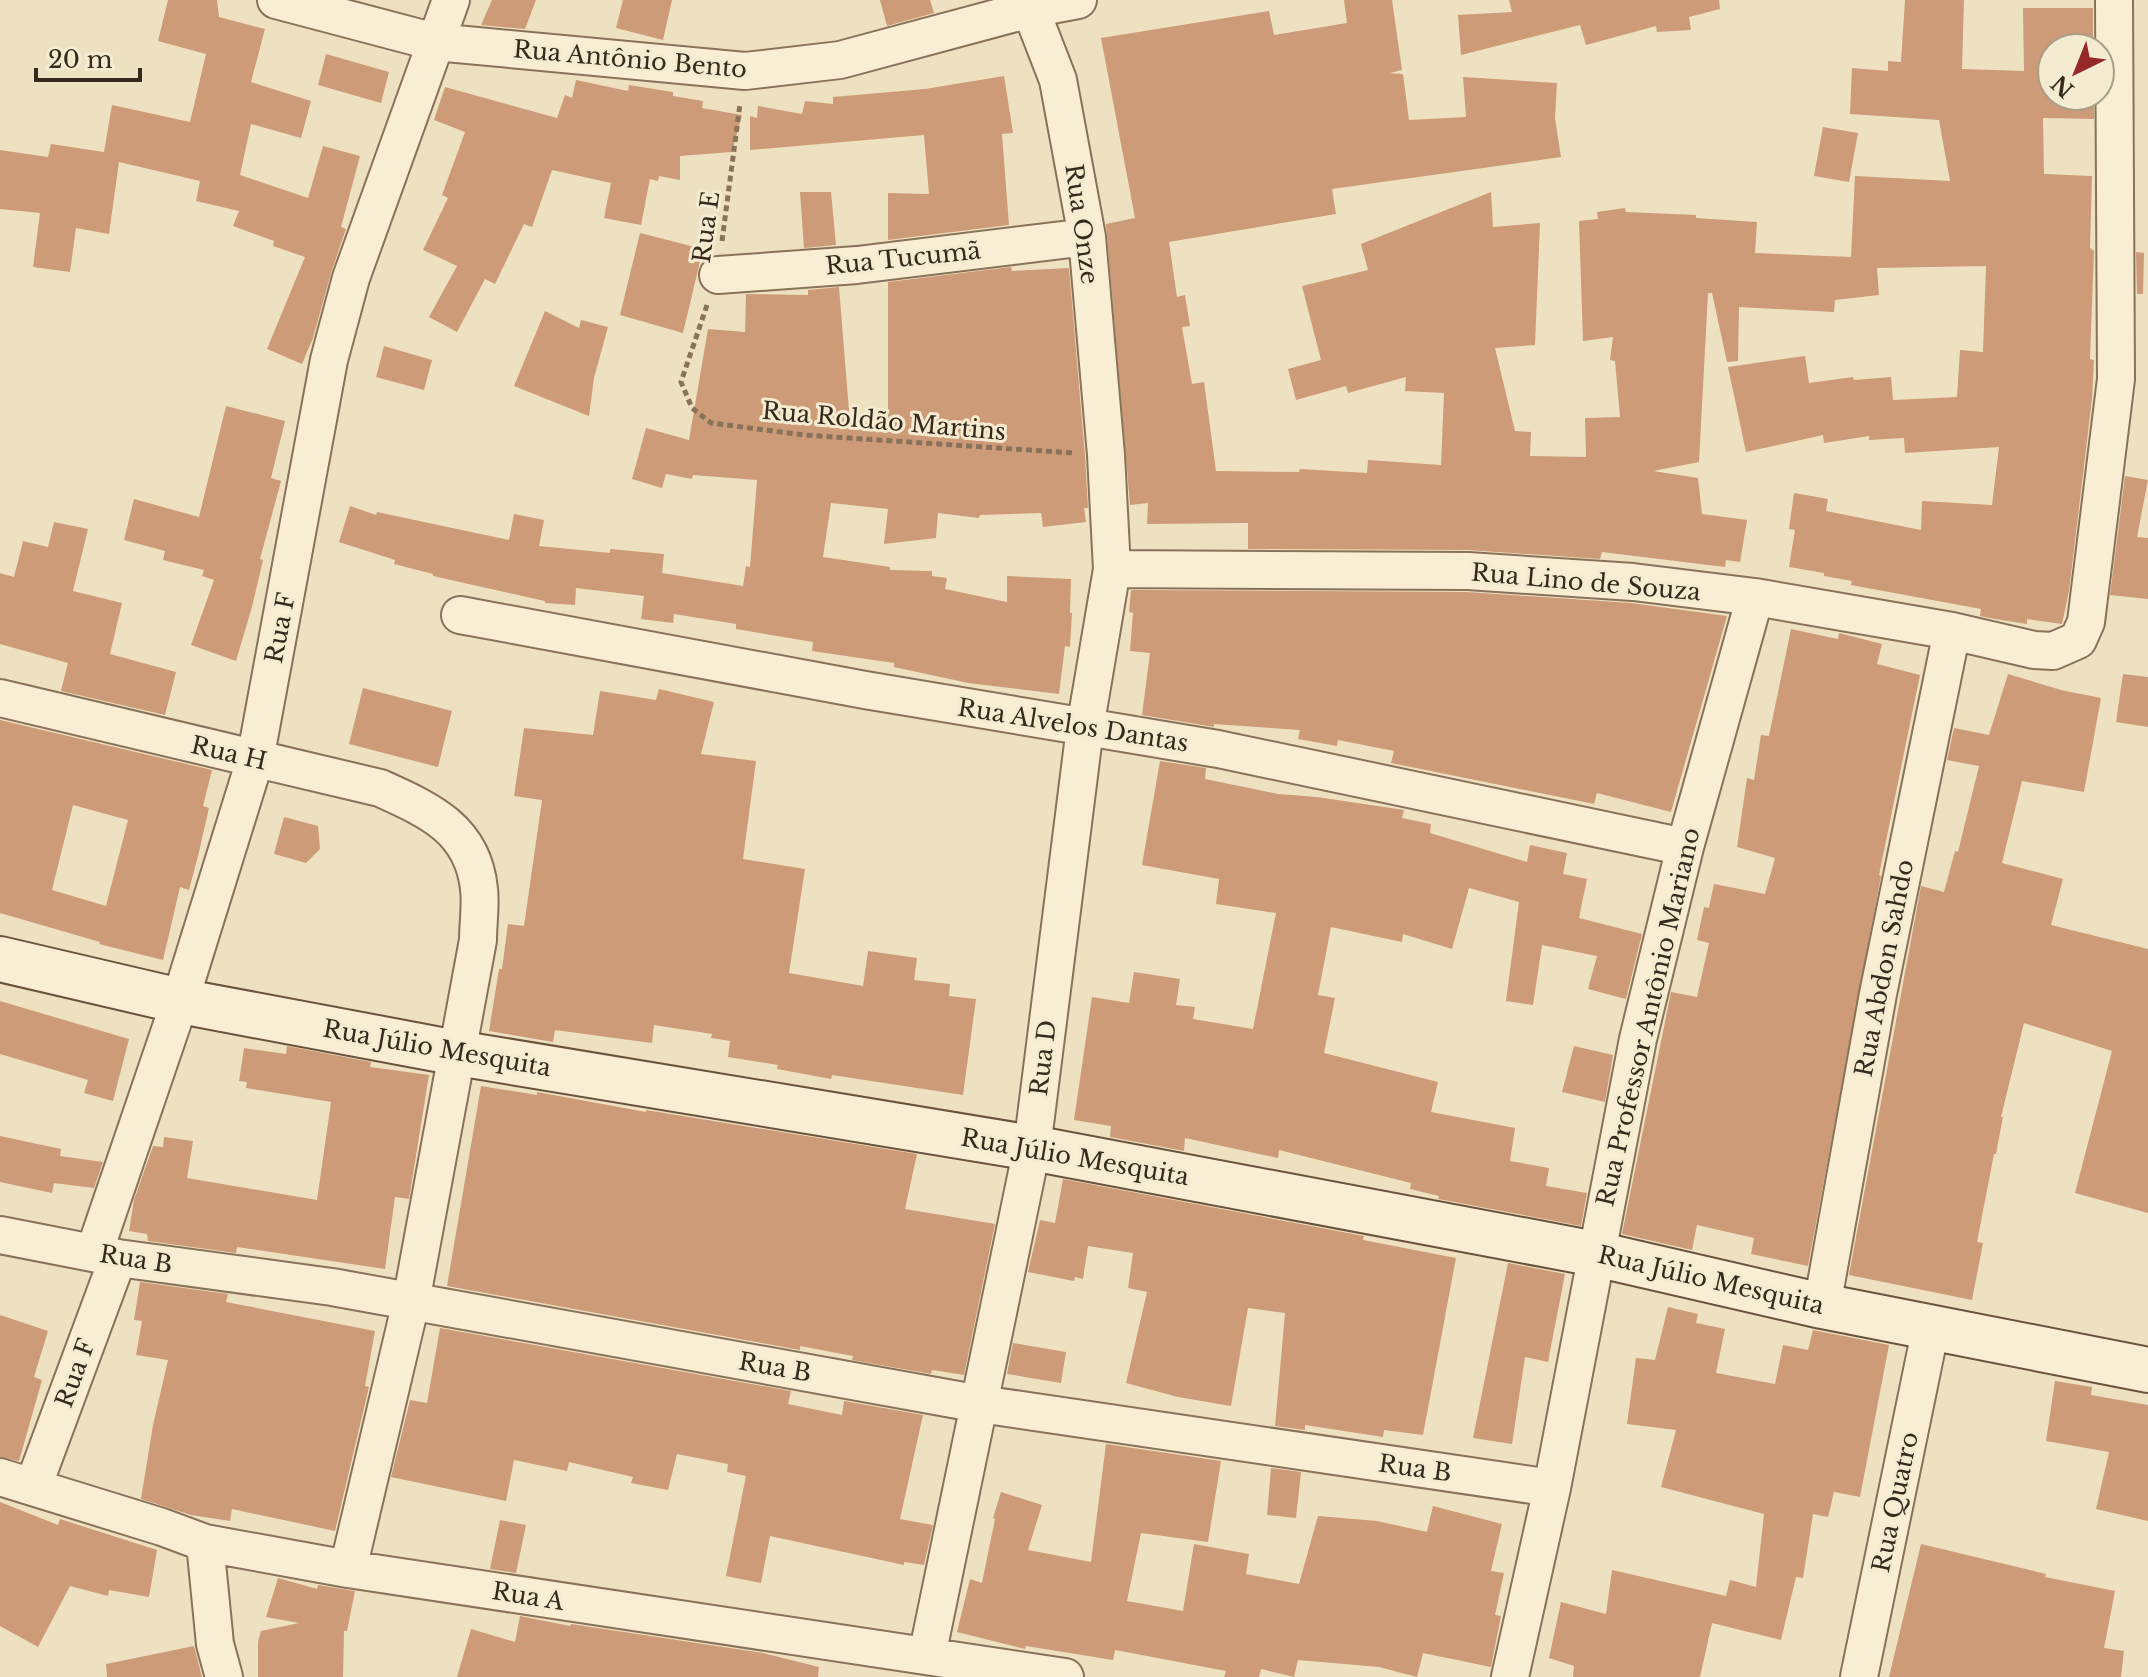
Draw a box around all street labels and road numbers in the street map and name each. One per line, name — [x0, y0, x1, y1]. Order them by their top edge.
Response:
street label: Rua Antônio Bento — [512, 34, 748, 84]
street label: Rua Onze — [1059, 162, 1105, 286]
street label: Rua E — [687, 189, 725, 265]
street label: Rua Tucumã — [824, 235, 983, 281]
street label: Rua Roldão Martins — [761, 396, 1007, 446]
street label: Rua Lino de Souza — [1470, 558, 1703, 607]
street label: Rua F — [259, 590, 301, 666]
street label: Rua Alvelos Dantas — [955, 692, 1191, 758]
street label: Rua H — [188, 730, 270, 776]
street label: Rua Professor Antônio Mariano — [1590, 825, 1706, 1209]
street label: Rua Abdon Sahdo — [1849, 857, 1919, 1079]
street label: Rua Júlio Mesquita — [321, 1014, 554, 1082]
street label: Rua D — [1024, 1018, 1062, 1098]
street label: Rua Júlio Mesquita — [959, 1123, 1192, 1191]
street label: Rua B — [98, 1239, 174, 1279]
street label: Rua Júlio Mesquita — [1595, 1240, 1827, 1320]
street label: Rua F — [49, 1335, 101, 1411]
street label: Rua B — [736, 1346, 814, 1388]
street label: Rua Quatro — [1866, 1429, 1924, 1575]
street label: Rua B — [1377, 1449, 1453, 1487]
street label: Rua A — [490, 1576, 567, 1616]

